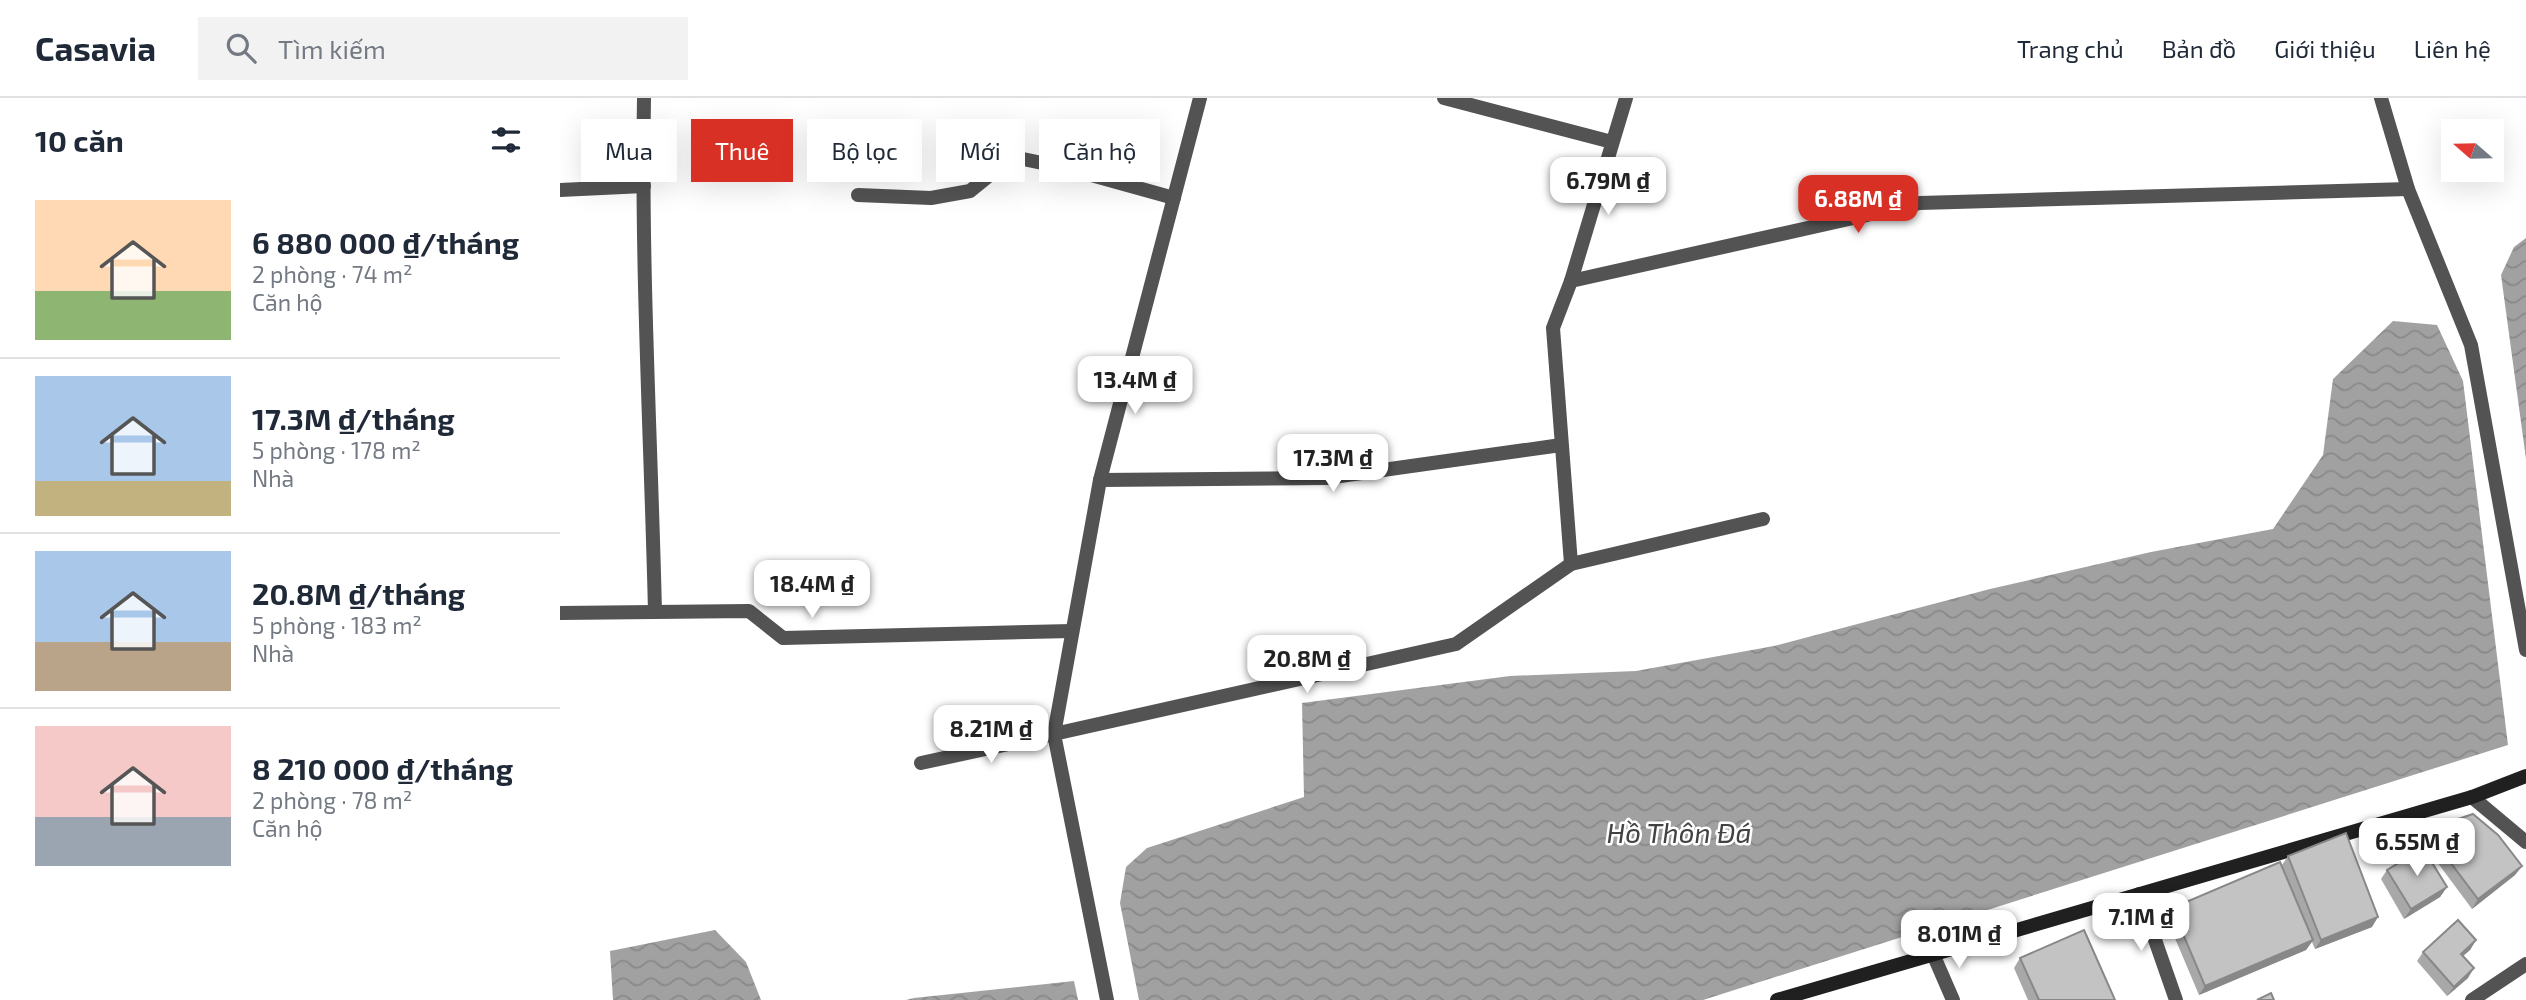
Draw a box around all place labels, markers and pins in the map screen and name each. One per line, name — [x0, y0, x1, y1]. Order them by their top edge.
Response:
pin: 6.79M ₫ — [1543, 158, 1673, 217]
pin: 6.88M ₫ — [1793, 176, 1923, 235]
pin: 13.4M ₫ — [1070, 356, 1200, 416]
pin: 17.3M ₫ — [1268, 434, 1398, 494]
pin: 18.4M ₫ — [747, 560, 877, 620]
pin: 20.8M ₫ — [1242, 636, 1372, 695]
pin: 8.21M ₫ — [926, 706, 1056, 765]
pin: 6.55M ₫ — [2352, 818, 2482, 878]
pin: 7.1M ₫ — [2084, 894, 2198, 953]
pin: 8.01M ₫ — [1894, 910, 2024, 970]

